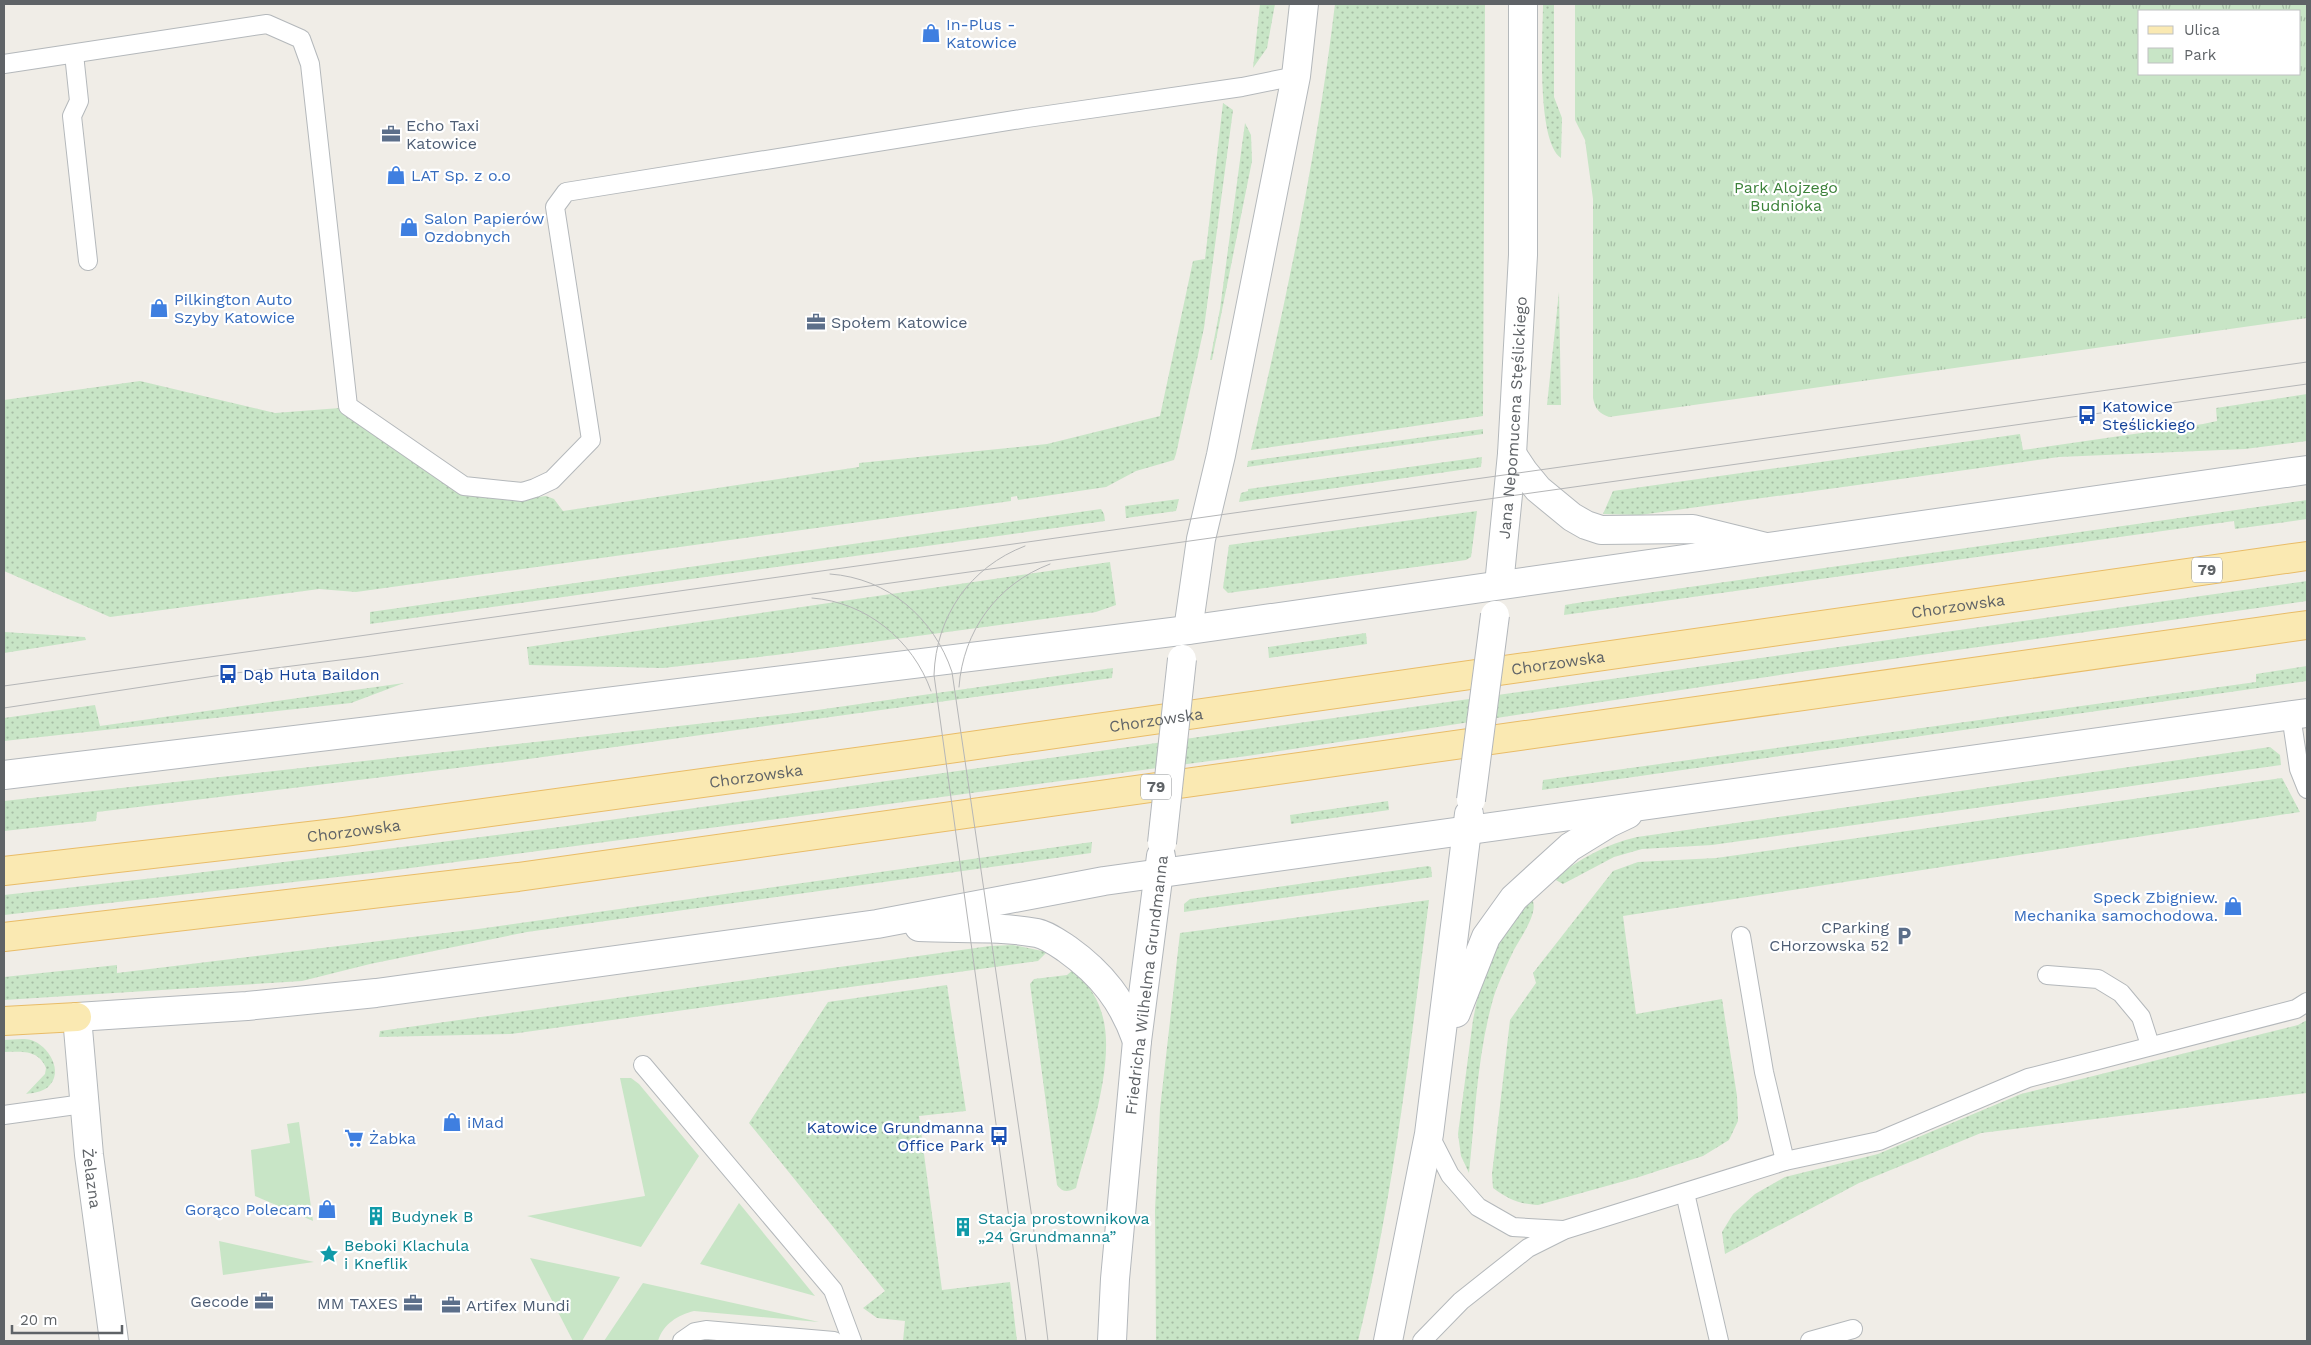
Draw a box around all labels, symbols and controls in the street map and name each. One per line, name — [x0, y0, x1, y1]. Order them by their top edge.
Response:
legend — [2138, 10, 2301, 75]
place label: In-Plus - Katowice — [946, 15, 1017, 52]
text: Ulica — [2184, 21, 2221, 39]
shop icon: In-Plus - Katowice — [920, 22, 942, 44]
text: Park — [2184, 46, 2217, 64]
place label: Echo Taxi Katowice — [406, 116, 479, 153]
office icon: Echo Taxi Katowice — [380, 123, 402, 145]
shop icon: LAT Sp. z o.o — [385, 164, 407, 186]
place label: LAT Sp. z o.o — [411, 166, 511, 185]
park label: Park Alojzego Budnioka — [1734, 178, 1838, 215]
place label: Salon Papierów Ozdobnych — [424, 209, 544, 246]
shop icon: Salon Papierów Ozdobnych — [398, 216, 420, 238]
place label: Pilkington Auto Szyby Katowice — [174, 290, 295, 327]
street label: Jana Nepomucena Stęślickiego — [1495, 296, 1531, 540]
shop icon: Pilkington Auto Szyby Katowice — [148, 297, 170, 319]
office icon: Społem Katowice — [805, 311, 827, 333]
place label: Społem Katowice — [831, 313, 968, 332]
place label: Katowice Stęślickiego — [2102, 397, 2195, 434]
bus stop icon: Katowice Stęślickiego — [2076, 404, 2098, 426]
road number: 79 — [2192, 558, 2222, 582]
street label: Chorzowska — [1910, 590, 2006, 622]
street label: Chorzowska — [1510, 647, 1606, 679]
bus stop icon: Dąb Huta Baildon — [217, 663, 239, 685]
place label: Dąb Huta Baildon — [243, 665, 380, 684]
street label: Chorzowska — [1108, 704, 1204, 736]
street label: Chorzowska — [708, 760, 804, 792]
road number: 79 — [1141, 774, 1171, 800]
street label: Chorzowska — [306, 815, 402, 846]
street label: Friedricha Wilhelma Grundmanna — [1121, 854, 1172, 1116]
place label: Speck Zbigniew. Mechanika samochodowa. — [2013, 888, 2218, 925]
shop icon: Speck Zbigniew. Mechanika samochodowa. — [2222, 895, 2244, 917]
place label: CParking CHorzowska 52 — [1769, 918, 1889, 955]
parking icon: CParking CHorzowska 52 — [1893, 925, 1915, 947]
shop icon: iMad — [441, 1111, 463, 1133]
place label: iMad — [467, 1113, 504, 1132]
place label: Katowice Grundmanna Office Park — [807, 1118, 984, 1155]
bus stop icon: Katowice Grundmanna Office Park — [988, 1125, 1010, 1147]
supermarket icon: Żabka — [343, 1127, 365, 1149]
place label: Żabka — [369, 1129, 416, 1148]
street label: Żelazna — [78, 1148, 105, 1210]
shop icon: Gorąco Polecam — [316, 1198, 338, 1220]
place label: Gorąco Polecam — [185, 1200, 312, 1219]
building icon: Budynek B — [365, 1205, 387, 1227]
place label: Budynek B — [391, 1207, 473, 1226]
place label: Stacja prostownikowa „24 Grundmanna” — [978, 1209, 1150, 1246]
building icon: Stacja prostownikowa „24 Grundmanna” — [952, 1216, 974, 1238]
place label: Beboki Klachula i Kneflik — [344, 1236, 469, 1273]
place icon: Beboki Klachula i Kneflik — [318, 1243, 340, 1265]
office icon: Gecode — [253, 1290, 275, 1312]
place label: Gecode — [190, 1292, 249, 1311]
office icon: MM TAXES — [402, 1292, 424, 1314]
place label: MM TAXES — [317, 1294, 398, 1313]
office icon: Artifex Mundi — [440, 1294, 462, 1316]
place label: Artifex Mundi — [466, 1296, 570, 1315]
scale bar — [12, 1302, 122, 1334]
text: 20 m — [20, 1311, 58, 1329]

